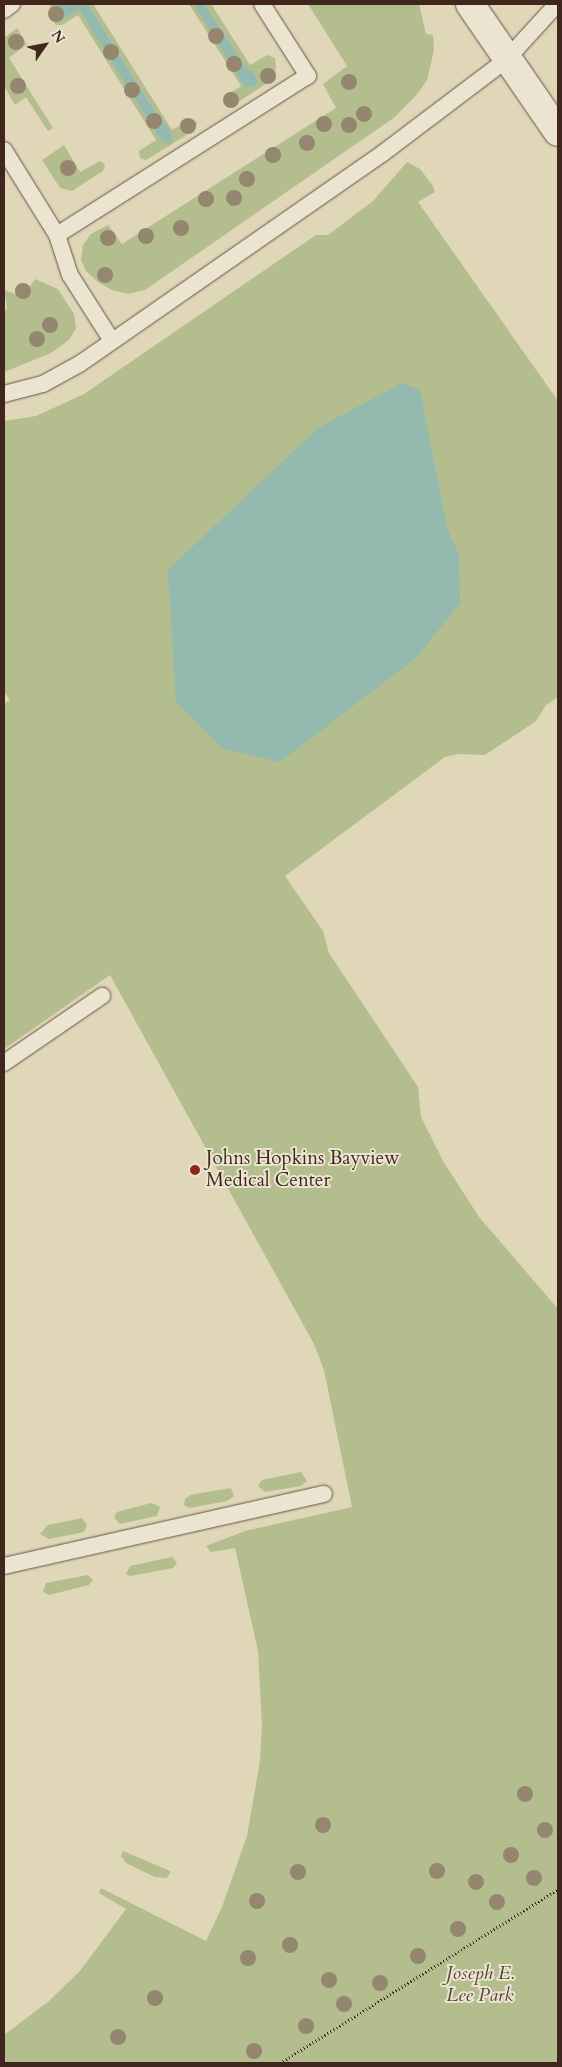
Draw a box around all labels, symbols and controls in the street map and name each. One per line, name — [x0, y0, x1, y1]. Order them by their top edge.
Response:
north arrow — [20, 20, 70, 70]
text: N — [47, 26, 69, 47]
place label: Johns Hopkins Bayview Medical Center — [206, 1148, 399, 1192]
marker: Johns Hopkins Bayview Medical Center — [188, 1163, 202, 1177]
park label: Joseph E. Lee Park — [446, 1963, 514, 2007]

